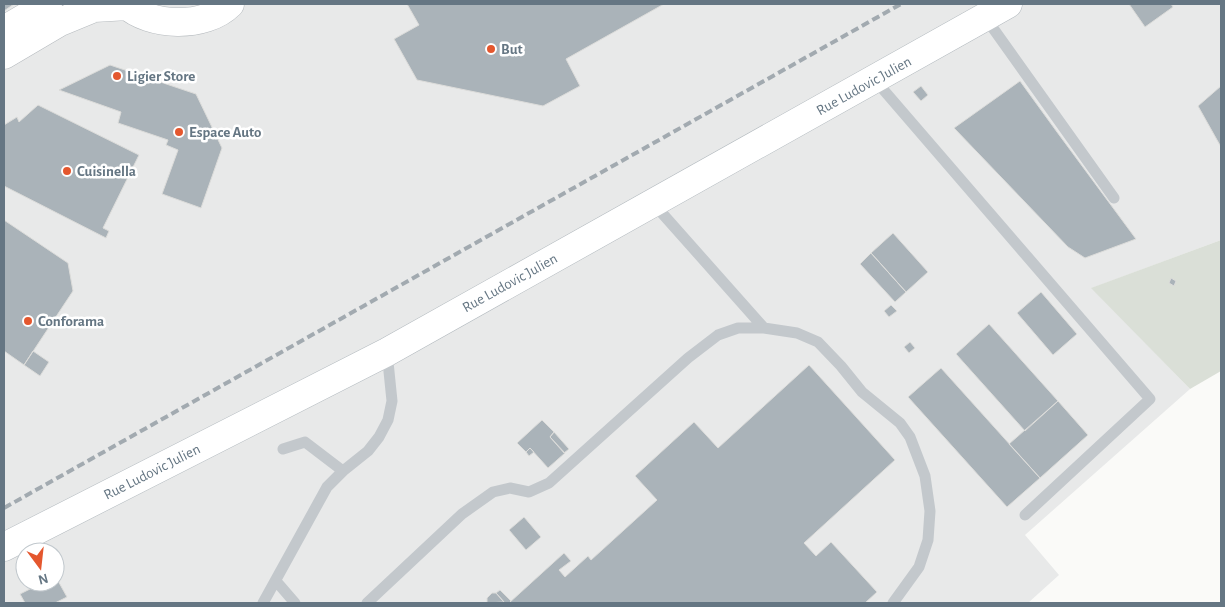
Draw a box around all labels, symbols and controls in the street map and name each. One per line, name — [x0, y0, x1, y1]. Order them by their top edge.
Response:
place label: But — [501, 42, 523, 57]
marker: But — [485, 43, 497, 55]
street label: Rue Ludovic Julien — [814, 54, 914, 118]
place label: Ligier Store — [127, 69, 195, 84]
marker: Ligier Store — [111, 70, 123, 82]
place label: Espace Auto — [189, 125, 261, 140]
marker: Espace Auto — [173, 126, 185, 138]
place label: Cuisinella — [77, 164, 136, 179]
marker: Cuisinella — [61, 165, 73, 177]
street label: Rue Ludovic Julien — [460, 251, 560, 315]
place label: Conforama — [38, 314, 104, 329]
marker: Conforama — [22, 315, 34, 327]
street label: Rue Ludovic Julien — [101, 441, 203, 503]
north arrow — [15, 542, 65, 592]
text: N — [37, 571, 50, 587]

